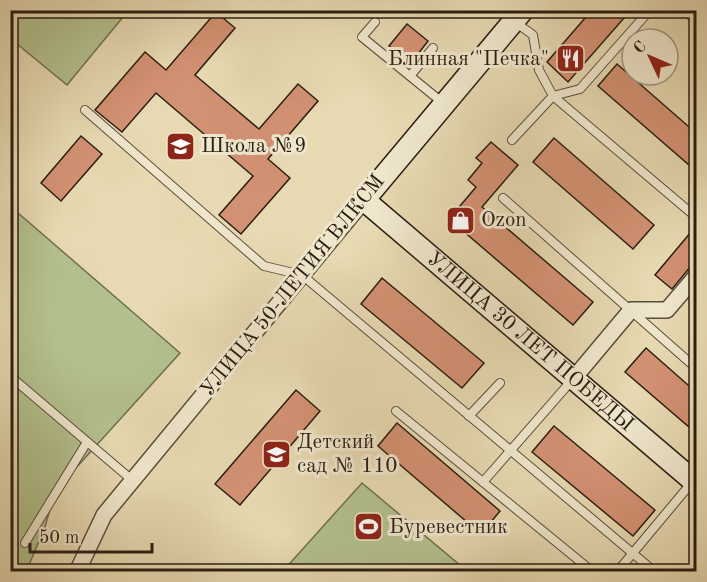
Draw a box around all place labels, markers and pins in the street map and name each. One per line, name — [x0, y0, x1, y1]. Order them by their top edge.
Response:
restaurant icon: Блинная "Печка" — [554, 43, 586, 75]
place label: Блинная "Печка" — [388, 49, 549, 70]
school or university icon: Школа №9 — [164, 130, 196, 162]
place label: Школа №9 — [201, 136, 307, 157]
shop icon: Ozon — [444, 204, 476, 236]
place label: Ozon — [481, 210, 527, 231]
place label: Детский сад № 110 — [297, 432, 398, 477]
school or university icon: Детский сад № 110 — [260, 438, 292, 470]
sports icon: Буревестник — [352, 511, 384, 543]
place label: Буревестник — [389, 517, 508, 538]

